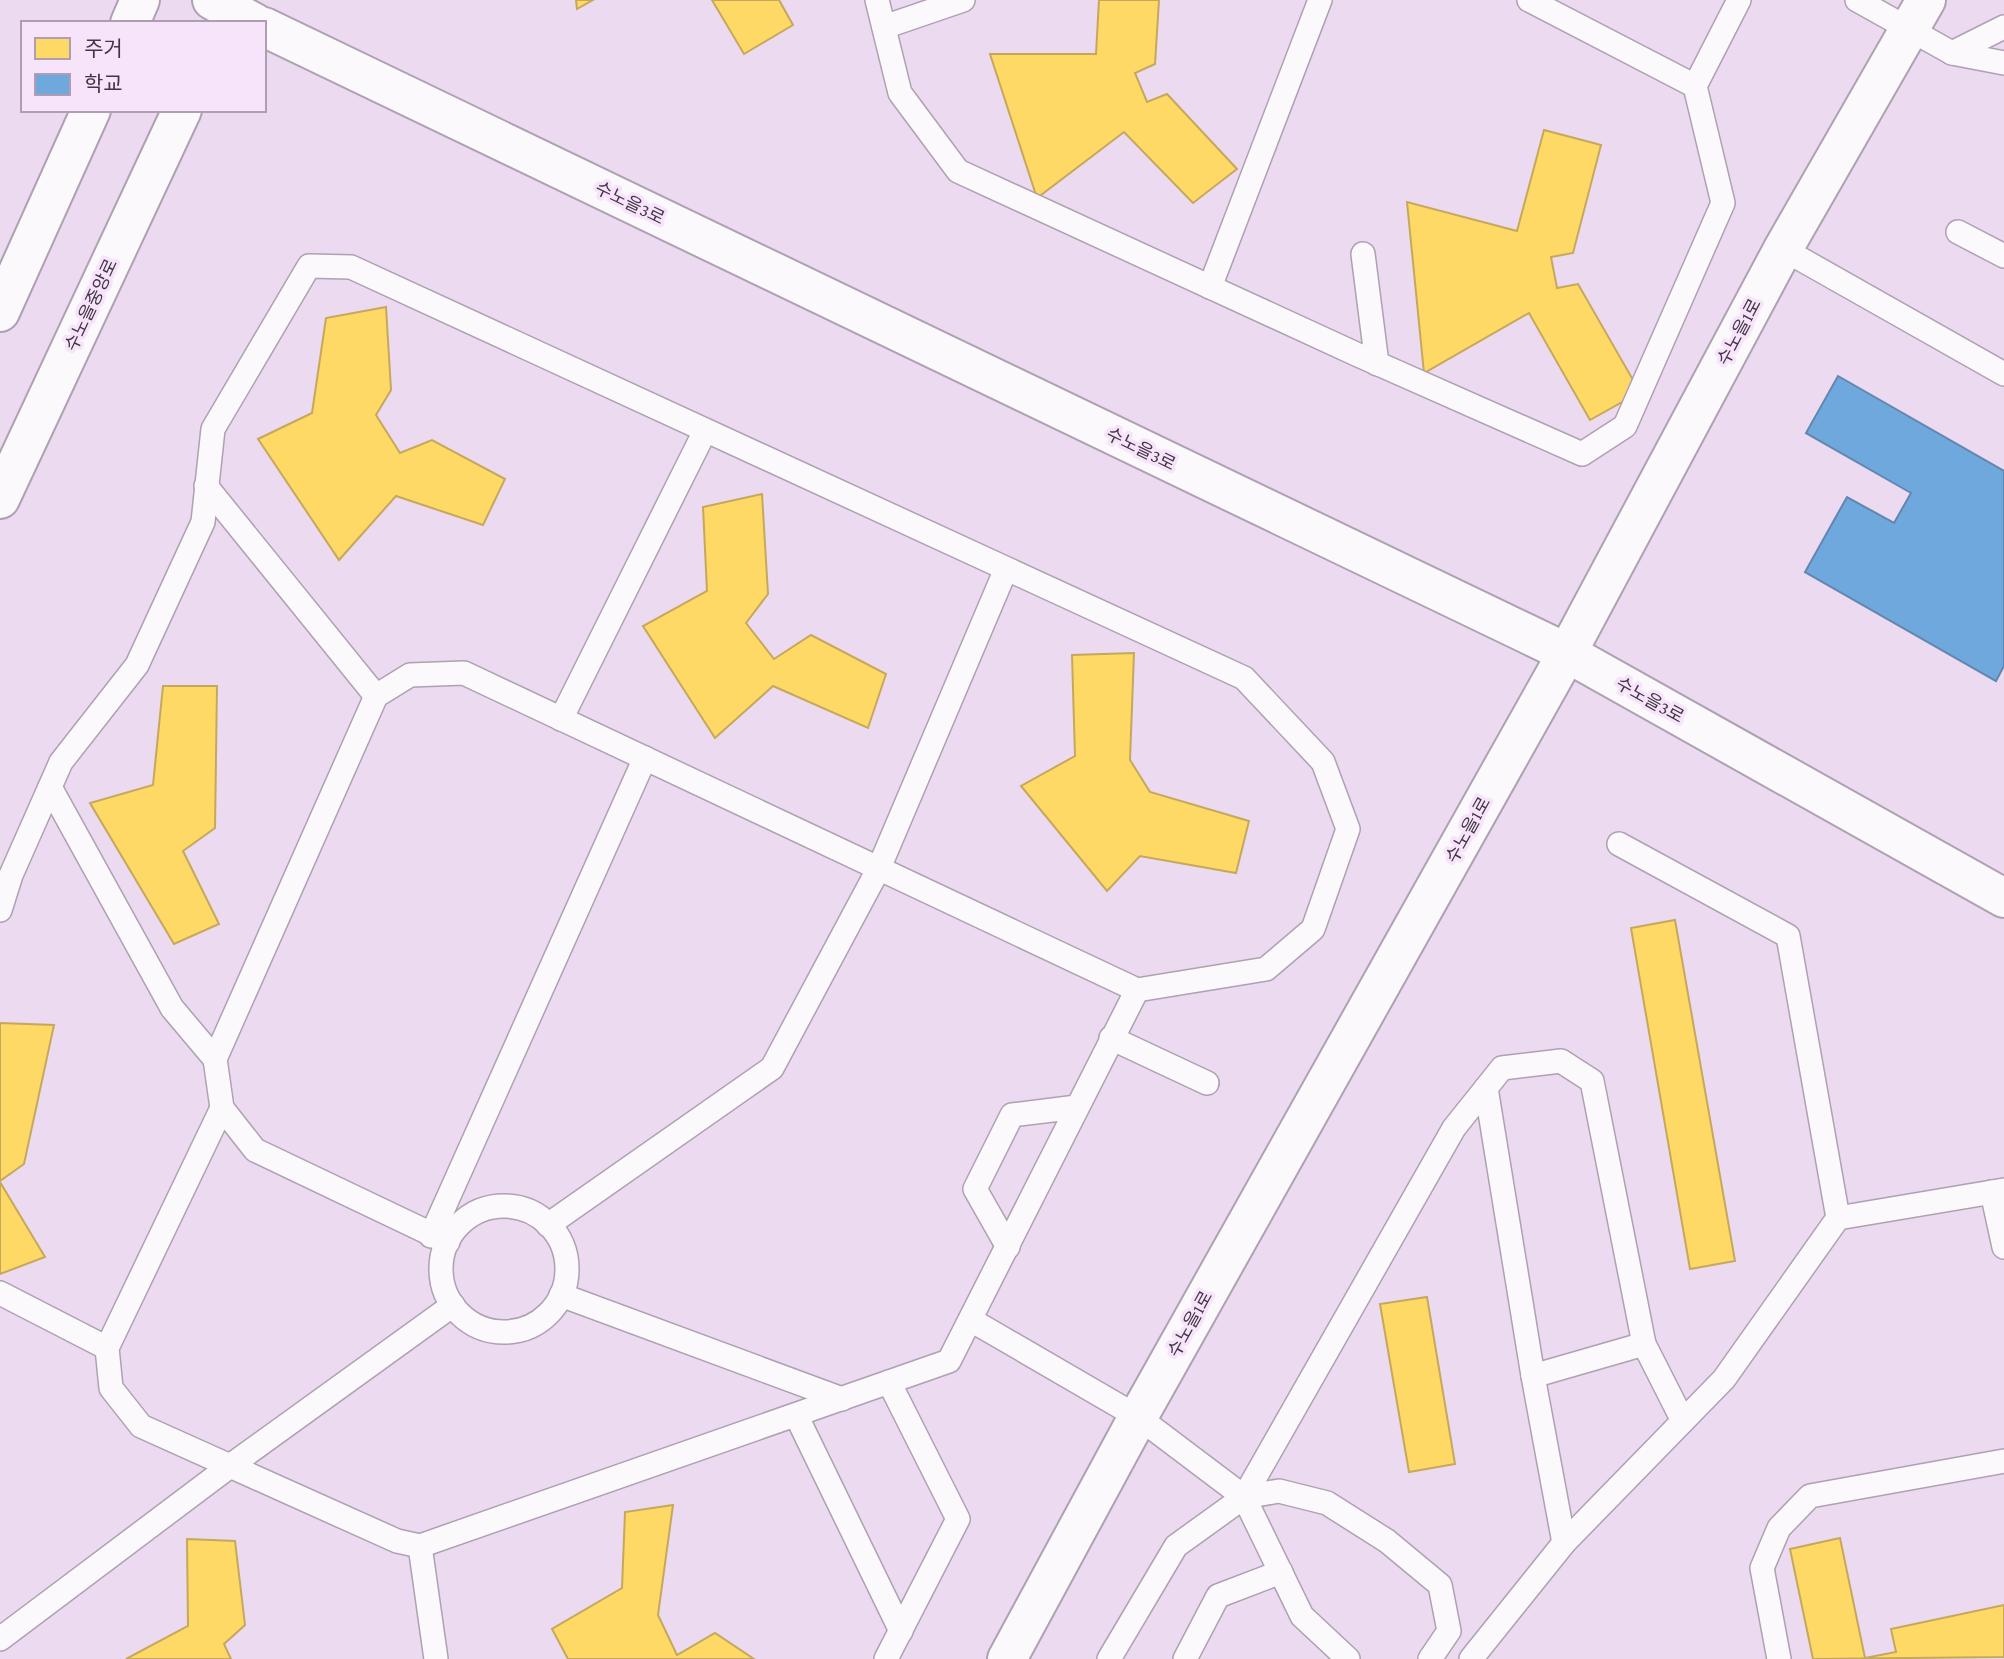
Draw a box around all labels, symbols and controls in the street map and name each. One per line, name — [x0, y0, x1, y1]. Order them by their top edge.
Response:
legend — [21, 21, 266, 112]
text: 주거 — [84, 37, 123, 61]
text: 학교 — [84, 72, 123, 96]
street label: 수노을3로 — [592, 178, 668, 228]
street label: 수노을중앙로 — [61, 256, 121, 354]
street label: 수노을1로 — [1713, 295, 1765, 369]
street label: 수노을3로 — [1103, 424, 1179, 474]
street label: 수노을3로 — [1612, 673, 1688, 727]
street label: 수노을1로 — [1442, 794, 1494, 866]
street label: 수노을1로 — [1164, 1288, 1216, 1360]

